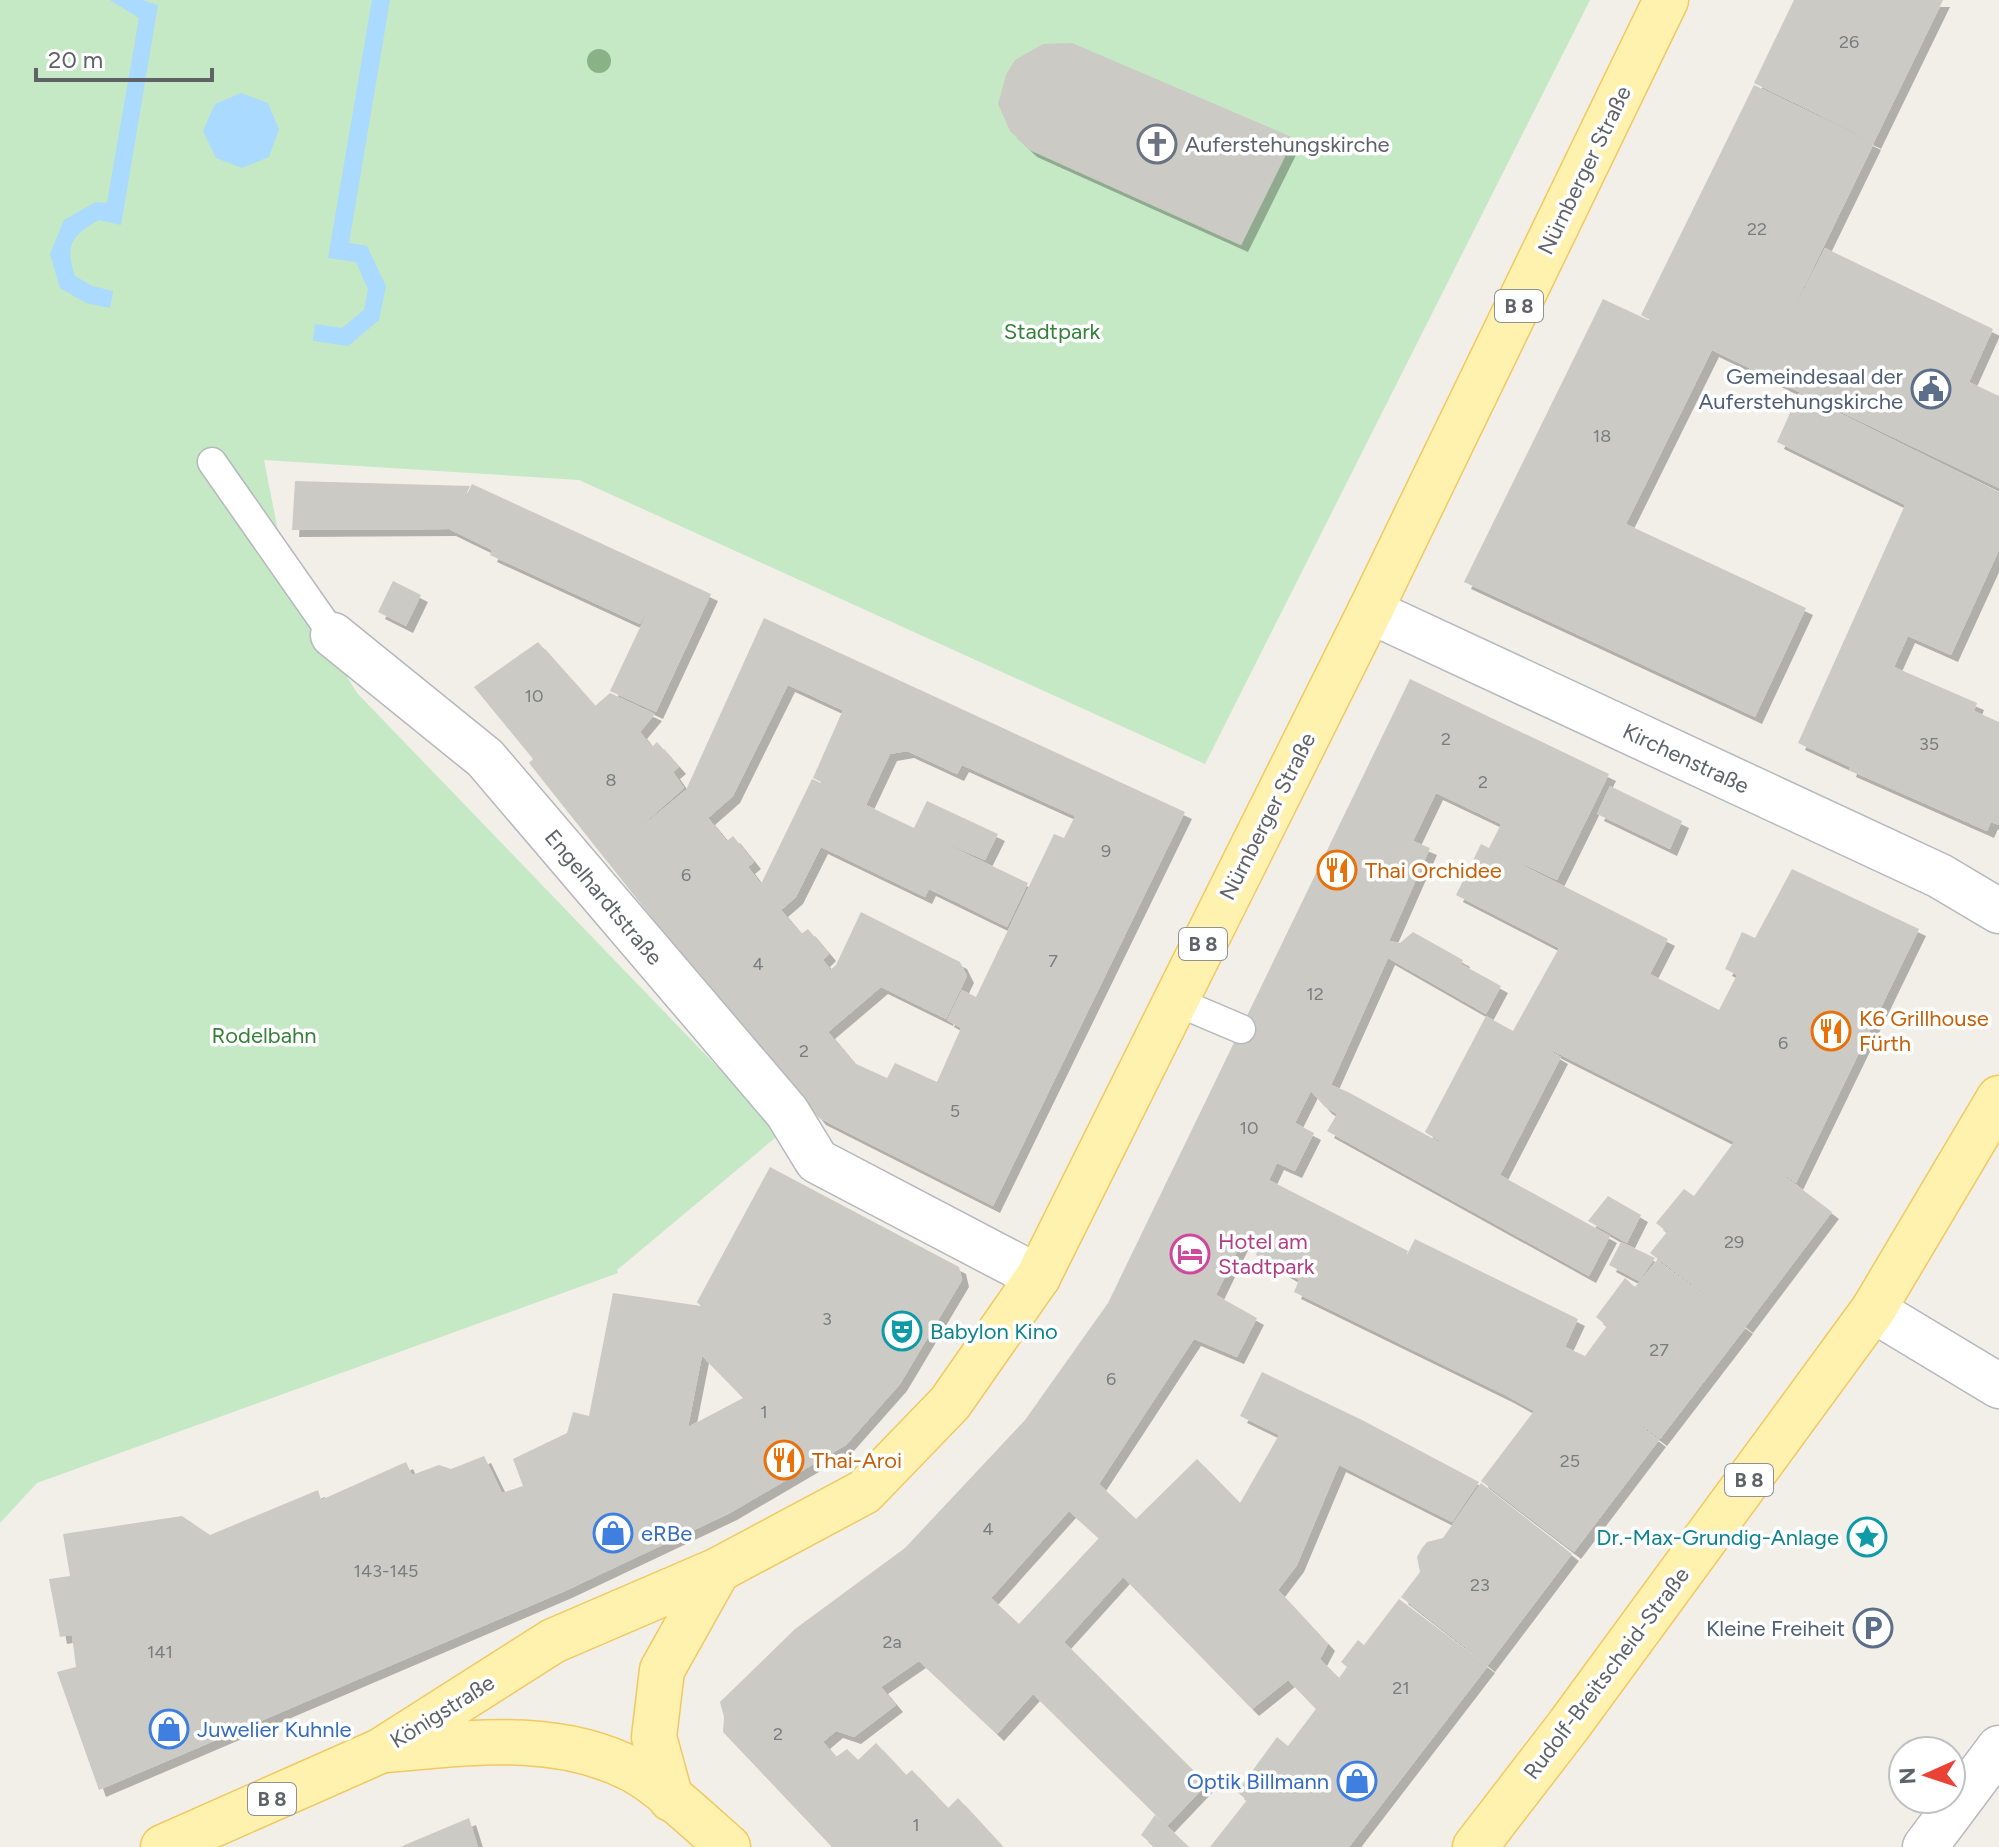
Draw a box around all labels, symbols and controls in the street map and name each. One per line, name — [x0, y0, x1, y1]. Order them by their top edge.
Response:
house number: 26 — [1839, 31, 1859, 53]
scale bar — [36, 32, 212, 82]
text: 20 m — [48, 45, 103, 74]
street label: Nürnberger Straße — [1532, 82, 1637, 259]
church icon: Auferstehungskirche — [1136, 123, 1178, 165]
place label: Auferstehungskirche — [1185, 131, 1390, 158]
house number: 22 — [1747, 218, 1767, 240]
road number: B 8 — [1495, 290, 1543, 322]
park label: Stadtpark — [1004, 318, 1101, 345]
place label: Gemeindesaal der Auferstehungskirche — [1698, 363, 1904, 415]
public building icon: Gemeindesaal der Auferstehungskirche — [1910, 368, 1952, 410]
house number: 18 — [1593, 425, 1611, 447]
house number: 10 — [525, 685, 543, 707]
street label: Kirchenstraße — [1618, 717, 1753, 799]
street label: Nürnberger Straße — [1214, 728, 1321, 904]
house number: 2 — [1441, 728, 1451, 750]
house number: 35 — [1919, 733, 1939, 755]
house number: 8 — [605, 769, 617, 791]
house number: 2 — [1478, 771, 1488, 793]
street label: Engelhardtstraße — [539, 824, 668, 971]
house number: 9 — [1101, 840, 1111, 862]
restaurant icon: Thai Orchidee — [1316, 849, 1358, 891]
place label: Thai Orchidee — [1365, 857, 1502, 884]
house number: 6 — [681, 864, 691, 886]
road number: B 8 — [1179, 928, 1227, 960]
house number: 7 — [1048, 950, 1058, 972]
house number: 4 — [752, 953, 764, 975]
house number: 12 — [1306, 983, 1324, 1005]
place label: K6 Grillhouse Fürth — [1859, 1005, 1989, 1057]
restaurant icon: K6 Grillhouse Fürth — [1810, 1010, 1852, 1052]
park label: Rodelbahn — [212, 1022, 316, 1049]
house number: 6 — [1778, 1032, 1788, 1054]
house number: 2 — [799, 1040, 809, 1062]
house number: 5 — [950, 1100, 960, 1122]
house number: 10 — [1240, 1117, 1258, 1139]
place label: Hotel am Stadtpark — [1218, 1228, 1315, 1280]
house number: 29 — [1724, 1231, 1744, 1253]
hotel icon: Hotel am Stadtpark — [1169, 1233, 1211, 1275]
house number: 3 — [822, 1308, 832, 1330]
theatre icon: Babylon Kino — [881, 1310, 923, 1352]
place label: Babylon Kino — [930, 1318, 1058, 1345]
house number: 27 — [1649, 1339, 1669, 1361]
house number: 6 — [1106, 1368, 1116, 1390]
house number: 1 — [760, 1401, 768, 1423]
restaurant icon: Thai-Aroi — [763, 1439, 805, 1481]
place label: Thai-Aroi — [812, 1447, 902, 1474]
house number: 25 — [1560, 1450, 1580, 1472]
road number: B 8 — [1725, 1464, 1773, 1496]
shop icon: eRBe — [592, 1512, 634, 1554]
place icon: Dr.-Max-Grundig-Anlage — [1846, 1516, 1888, 1558]
house number: 4 — [982, 1518, 994, 1540]
place label: eRBe — [641, 1520, 692, 1547]
place label: Dr.-Max-Grundig-Anlage — [1596, 1524, 1839, 1551]
house number: 143-145 — [354, 1560, 418, 1582]
street label: Rudolf-Breitscheid-Straße — [1518, 1562, 1695, 1785]
house number: 23 — [1470, 1574, 1490, 1596]
parking icon: Kleine Freiheit — [1852, 1607, 1894, 1649]
place label: Kleine Freiheit — [1706, 1615, 1845, 1642]
house number: 2a — [882, 1631, 902, 1653]
house number: 141 — [147, 1641, 173, 1663]
street label: Königstraße — [385, 1669, 499, 1754]
house number: 21 — [1392, 1677, 1410, 1699]
shop icon: Juwelier Kuhnle — [148, 1708, 190, 1750]
place label: Juwelier Kuhnle — [197, 1716, 352, 1743]
house number: 2 — [773, 1723, 783, 1745]
north arrow — [1887, 1735, 1967, 1815]
shop icon: Optik Billmann — [1336, 1760, 1378, 1802]
text: N — [1894, 1767, 1921, 1785]
place label: Optik Billmann — [1187, 1768, 1329, 1795]
road number: B 8 — [248, 1783, 296, 1815]
house number: 1 — [912, 1814, 920, 1836]

